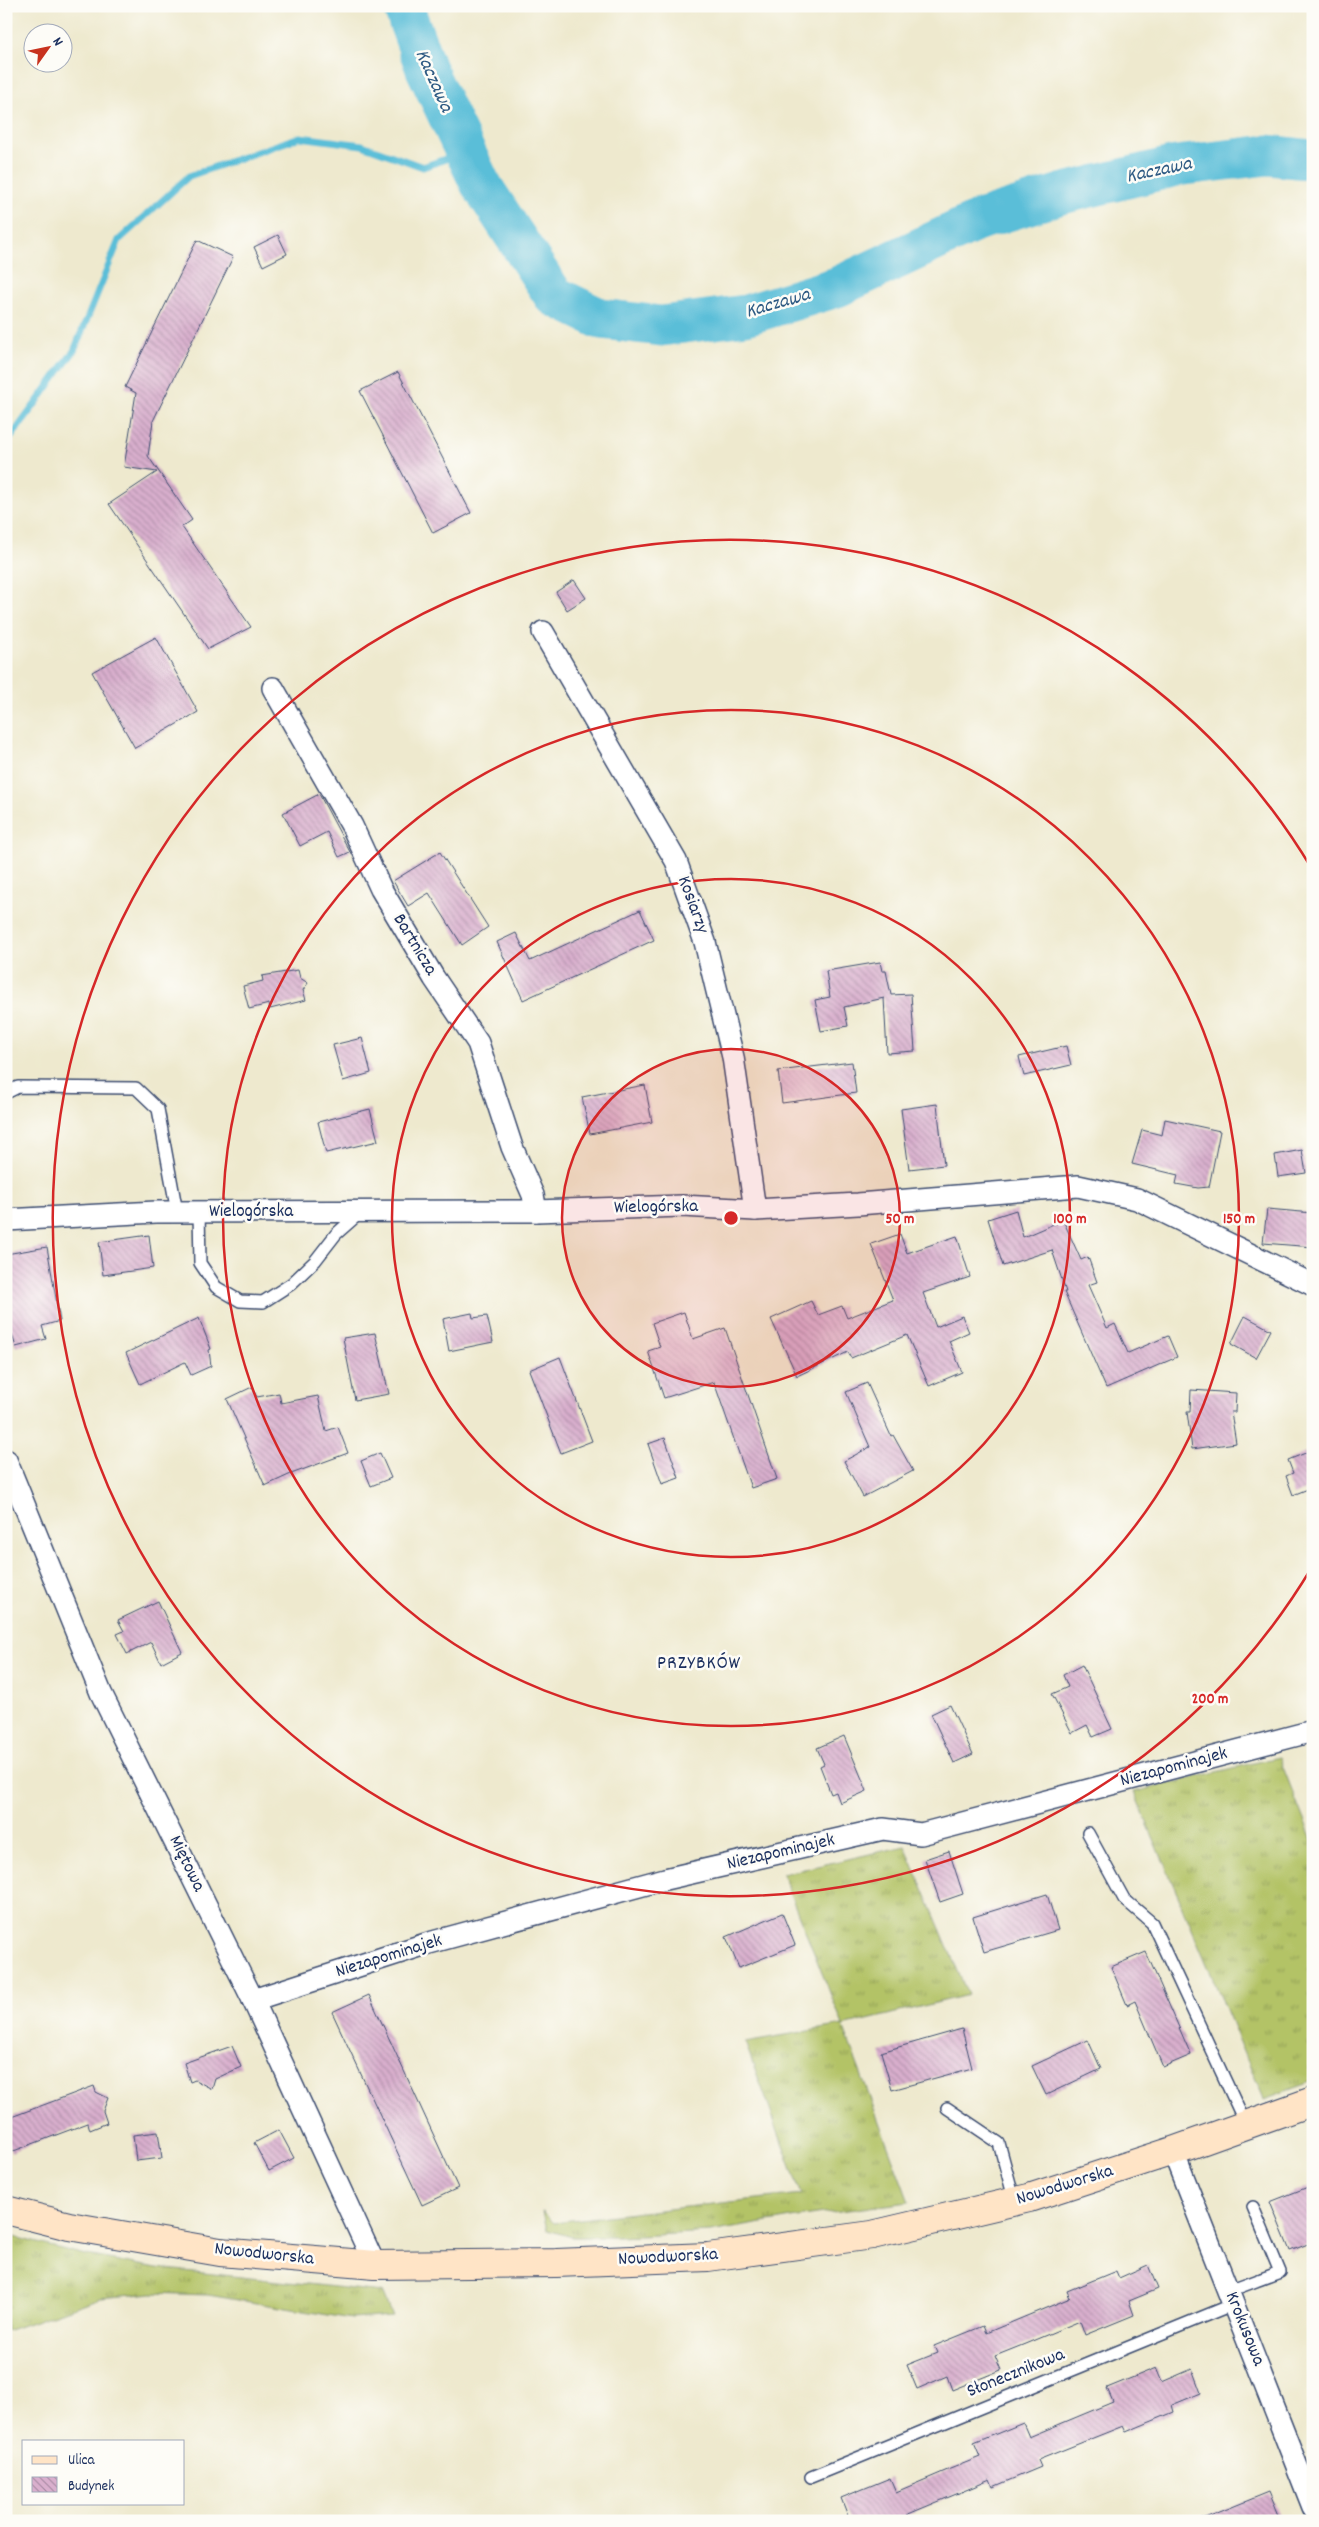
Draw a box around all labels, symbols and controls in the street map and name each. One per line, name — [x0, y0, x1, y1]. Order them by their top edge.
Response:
north arrow — [22, 22, 72, 72]
text: N — [47, 34, 68, 50]
water label: Kaczawa — [407, 45, 460, 118]
water label: Kaczawa — [1124, 150, 1196, 192]
water label: Kaczawa — [742, 281, 815, 327]
street label: Kosiarzy — [669, 872, 715, 938]
street label: Bartnicza — [385, 909, 444, 982]
street label: Wielogórska — [614, 1194, 699, 1222]
street label: Wielogórska — [209, 1199, 294, 1226]
centre of rings — [722, 1209, 740, 1227]
text: 50 m — [886, 1209, 914, 1231]
text: 100 m — [1053, 1209, 1087, 1231]
text: 150 m — [1223, 1209, 1255, 1231]
district label: PRZYBKÓW — [657, 1650, 741, 1678]
text: 200 m — [1192, 1689, 1228, 1711]
street label: Niezapominajek — [1117, 1741, 1231, 1795]
street label: Niezapominajek — [724, 1827, 838, 1879]
street label: Miętowa — [161, 1831, 212, 1898]
street label: Niezapominajek — [332, 1928, 446, 1986]
street label: Nowodworska — [1013, 2158, 1118, 2214]
street label: Nowodworska — [213, 2236, 316, 2274]
street label: Nowodworska — [617, 2242, 720, 2274]
street label: Krokusowa — [1217, 2288, 1272, 2371]
street label: Słonecznikowa — [963, 2342, 1070, 2406]
legend — [22, 2440, 185, 2504]
text: Ulica — [68, 2450, 96, 2472]
text: Budynek — [68, 2476, 114, 2498]

